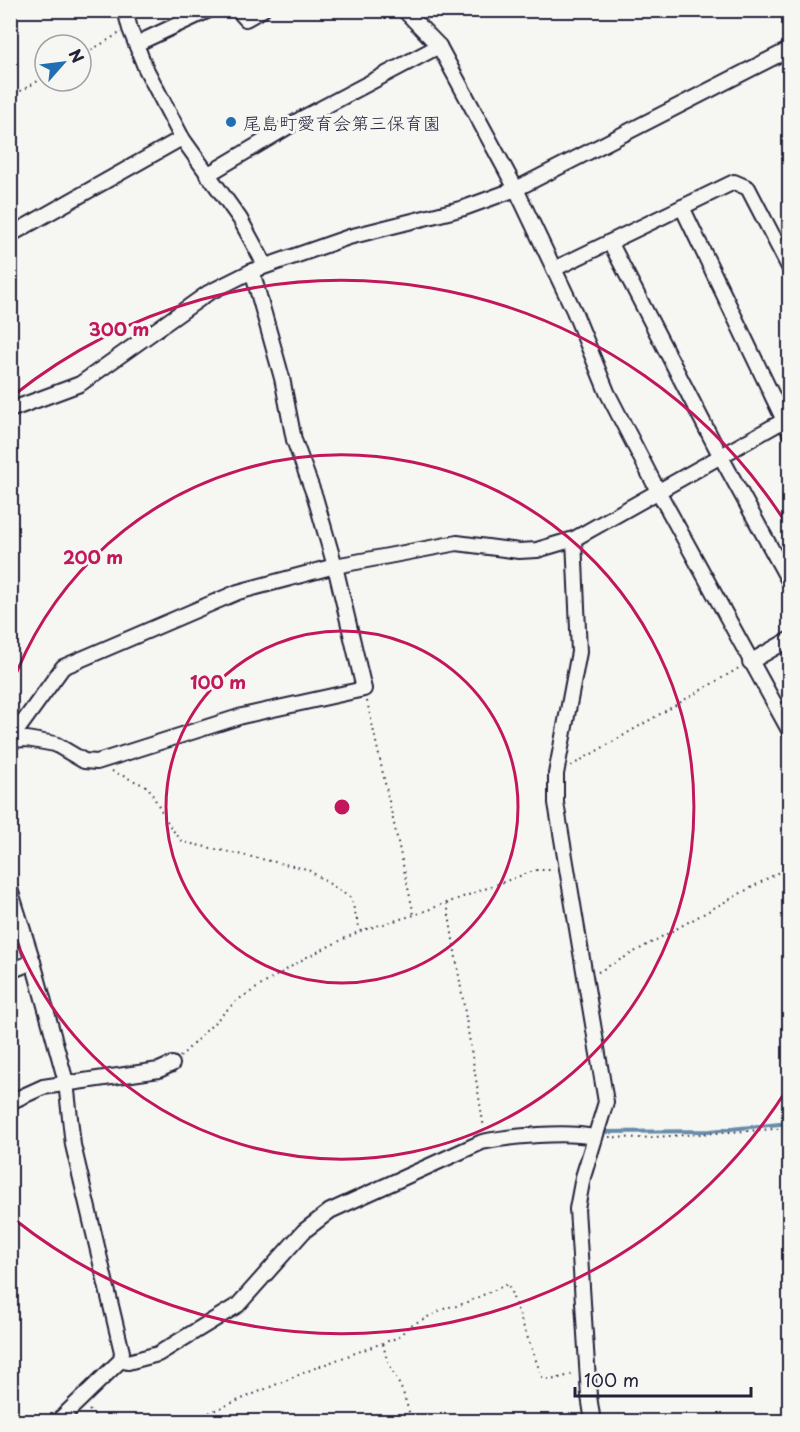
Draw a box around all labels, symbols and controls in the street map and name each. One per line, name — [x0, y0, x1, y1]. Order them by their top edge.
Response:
north arrow — [33, 33, 93, 93]
text: N — [64, 44, 91, 67]
place label: 尾島町愛育会第三保育園 — [243, 109, 441, 136]
marker: 尾島町愛育会第三保育園 — [224, 115, 238, 129]
text: 300 m — [89, 315, 149, 342]
text: 200 m — [63, 543, 123, 570]
text: 100 m — [190, 668, 246, 695]
centre of rings — [332, 797, 352, 817]
scale bar — [575, 1360, 750, 1398]
text: 100 m — [584, 1366, 639, 1393]

